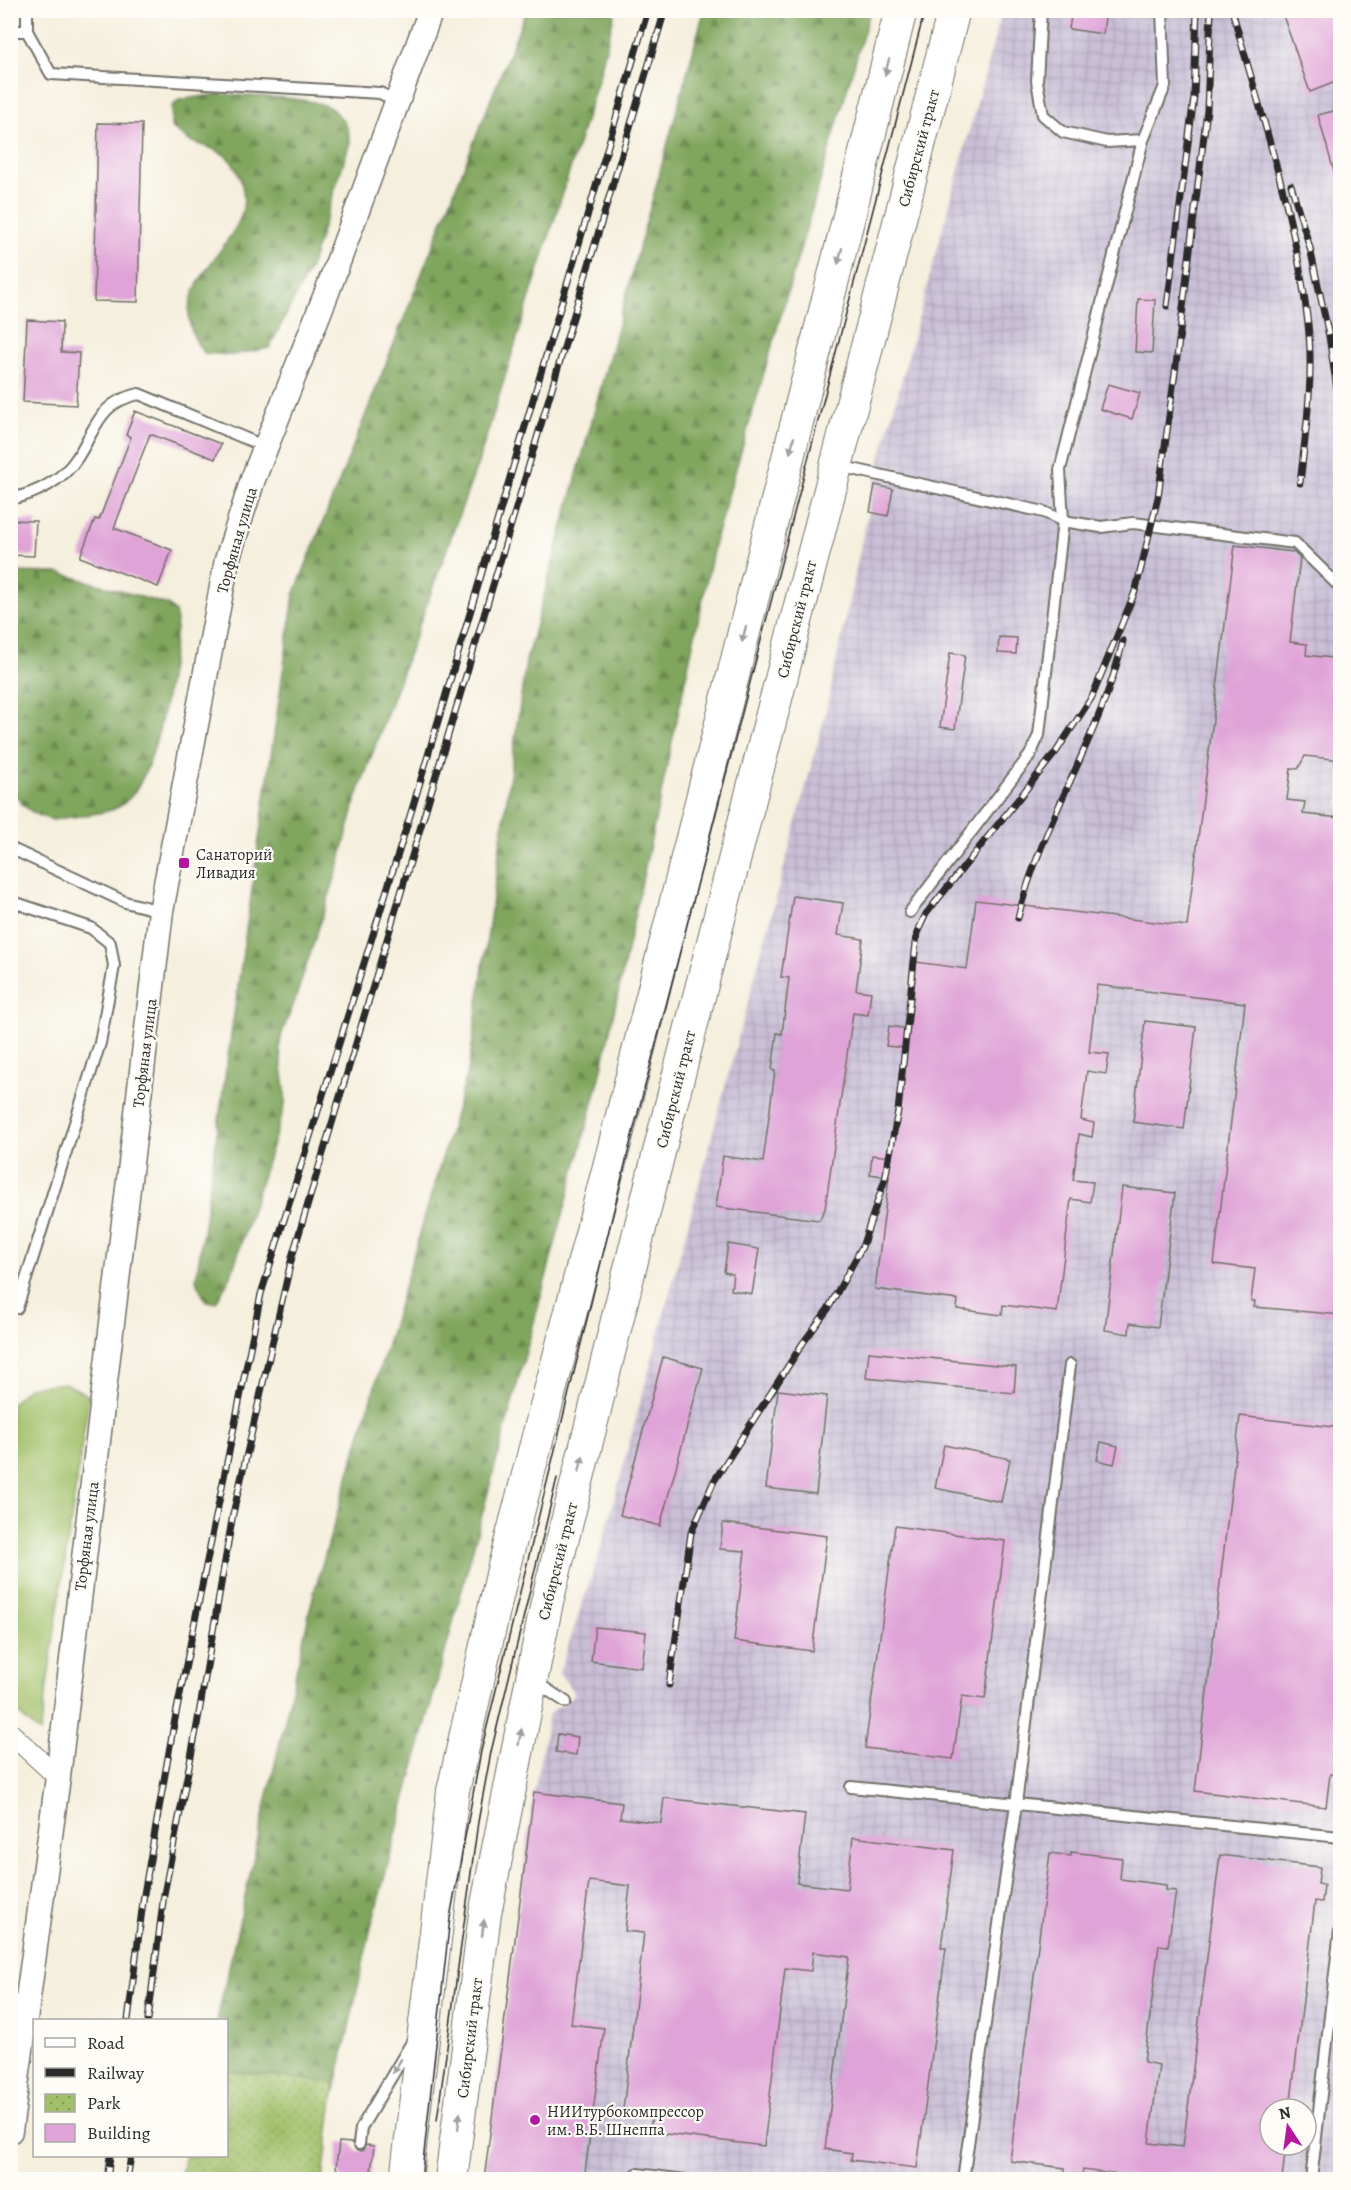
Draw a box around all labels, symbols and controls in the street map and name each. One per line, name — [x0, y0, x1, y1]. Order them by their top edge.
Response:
one-way arrow — [882, 58, 892, 76]
street label: Сибирский тракт — [893, 87, 945, 209]
one-way arrow — [834, 247, 844, 266]
one-way arrow — [787, 437, 796, 455]
street label: Торфяная улица — [211, 484, 263, 596]
street label: Сибирский тракт — [772, 558, 822, 680]
one-way arrow — [739, 626, 748, 644]
place label: Санаторий Ливадия — [196, 844, 272, 884]
marker: Санаторий Ливадия — [177, 856, 191, 870]
street label: Торфяная улица — [127, 997, 163, 1109]
street label: Сибирский тракт — [651, 1028, 701, 1150]
one-way arrow — [577, 1455, 586, 1473]
street label: Торфяная улица — [69, 1480, 105, 1592]
street label: Сибирский тракт — [533, 1500, 583, 1622]
one-way arrow — [516, 1727, 525, 1746]
one-way arrow — [479, 1918, 488, 1937]
street label: Сибирский тракт — [452, 1977, 488, 2099]
legend — [33, 2019, 228, 2157]
text: Road — [87, 2031, 125, 2055]
one-way arrow — [392, 2058, 403, 2074]
text: Railway — [87, 2061, 145, 2085]
text: Park — [87, 2091, 121, 2115]
north arrow — [1258, 2097, 1318, 2157]
place label: НИИтурбокомпрессор им. В.Б. Шнеппа — [547, 2101, 704, 2141]
text: N — [1277, 2101, 1293, 2125]
one-way arrow — [454, 2112, 463, 2131]
marker: НИИтурбокомпрессор им. В.Б. Шнеппа — [528, 2113, 542, 2127]
text: Building — [87, 2121, 151, 2145]

